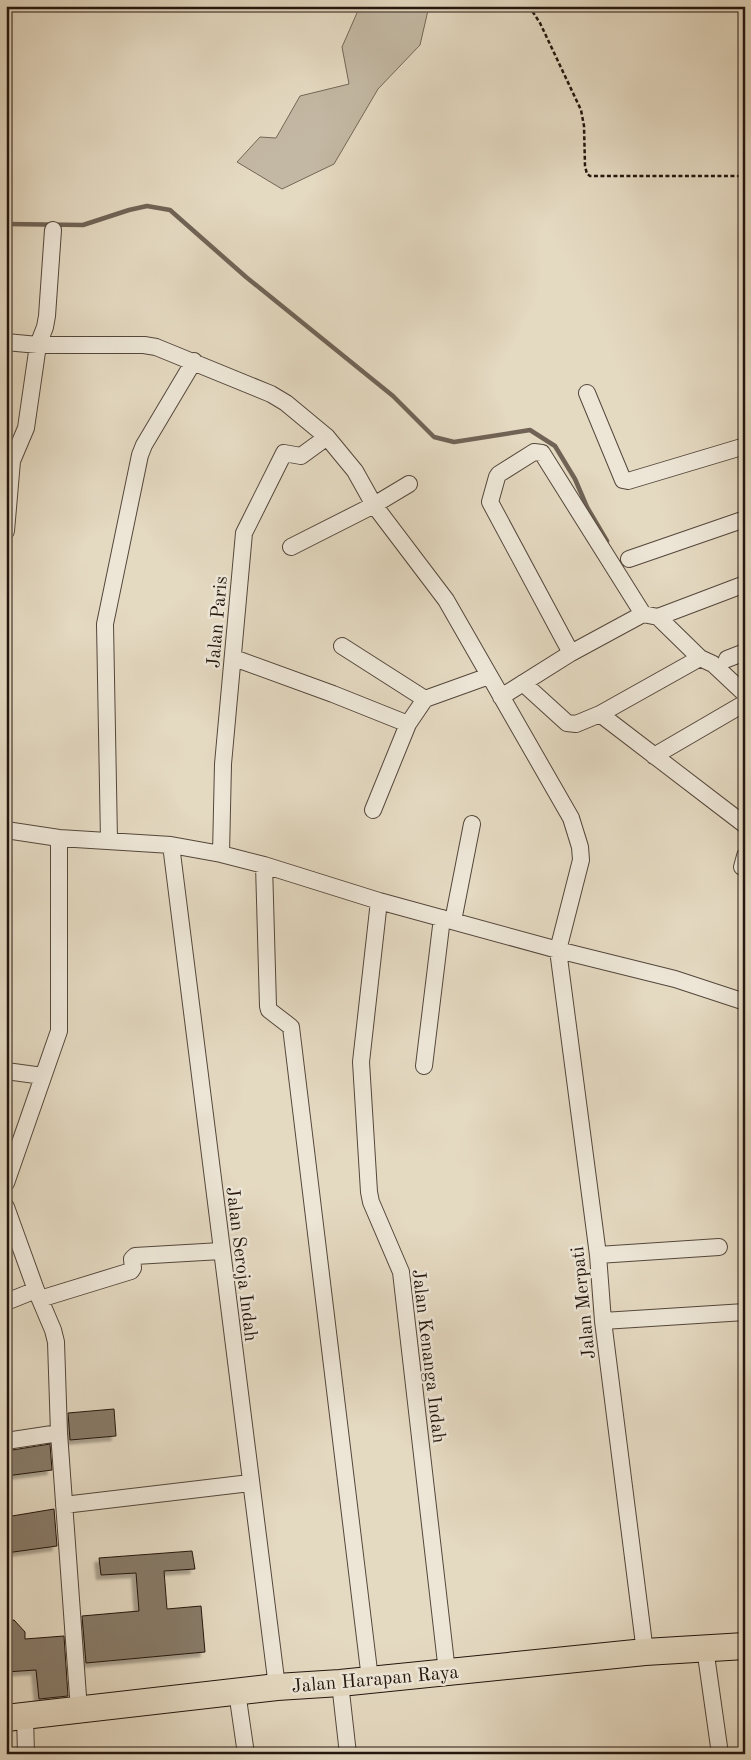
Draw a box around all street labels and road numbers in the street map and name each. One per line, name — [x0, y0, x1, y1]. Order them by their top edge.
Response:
street label: Jalan Paris — [205, 575, 232, 669]
street label: Jalan Seroja Indah — [222, 1186, 259, 1343]
street label: Jalan Merpati — [569, 1245, 600, 1360]
street label: Jalan Kenanga Indah — [407, 1268, 448, 1444]
street label: Jalan Harapan Raya — [291, 1664, 460, 1697]

